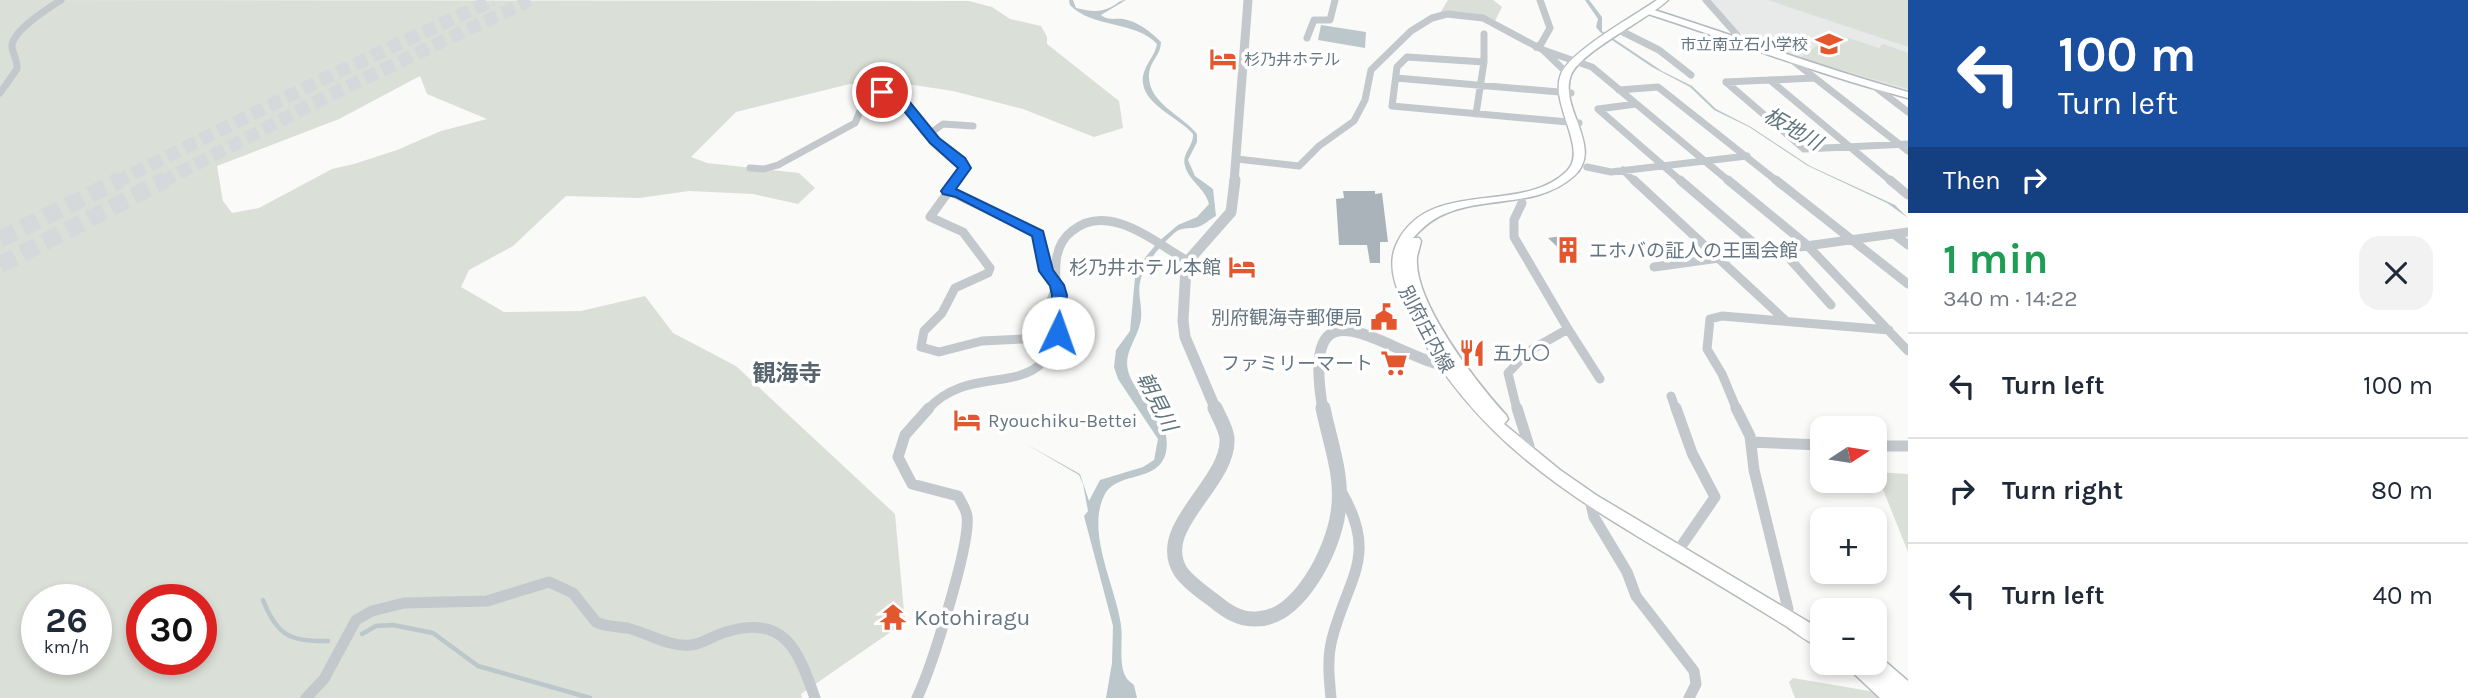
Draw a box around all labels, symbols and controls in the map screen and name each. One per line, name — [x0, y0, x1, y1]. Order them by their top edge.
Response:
text: 100 m — [2058, 26, 2196, 83]
icon: left — [1943, 28, 2034, 119]
school or university icon: 市立南立石小学校 — [1814, 29, 1844, 59]
place label: 市立南立石小学校 — [1680, 35, 1808, 54]
hotel icon: 杉乃井ホテル — [1208, 44, 1238, 74]
place label: 杉乃井ホテル — [1244, 50, 1340, 69]
pin — [852, 62, 912, 122]
icon: arrive — [863, 73, 901, 111]
text: Turn left — [2058, 85, 2178, 122]
water label: 板地川 — [1760, 103, 1828, 156]
icon: right — [2015, 161, 2053, 199]
text: Then — [1943, 165, 2001, 196]
text: 1 min — [1943, 234, 2048, 284]
building icon: エホバの証人の王国会館 — [1553, 235, 1583, 265]
button: close — [2359, 236, 2433, 310]
place label: エホバの証人の王国会館 — [1589, 240, 1798, 262]
hotel icon: 杉乃井ホテル本館 — [1227, 252, 1257, 282]
place label: 杉乃井ホテル本館 — [1069, 257, 1221, 279]
street label: 別府庄内線 — [1394, 282, 1458, 377]
text: 340 m · 14:22 — [1943, 285, 2078, 312]
position arrow — [1021, 296, 1095, 370]
public building icon: 別府観海寺郵便局 — [1369, 302, 1399, 332]
place label: 別府観海寺郵便局 — [1211, 307, 1363, 329]
restaurant icon: 五九〇 — [1457, 338, 1487, 368]
place label: 五九〇 — [1493, 343, 1550, 365]
supermarket icon: ファミリーマート — [1379, 348, 1409, 378]
place label: ファミリーマート — [1221, 353, 1373, 375]
district label: 観海寺 — [753, 360, 822, 387]
icon: left — [1943, 367, 1981, 405]
water label: 朝見川 — [1132, 368, 1183, 437]
text: Turn left — [2002, 370, 2104, 401]
text: 100 m — [2363, 370, 2433, 401]
hotel icon: Ryouchiku-Bettei — [952, 405, 982, 435]
place label: Ryouchiku-Bettei — [988, 410, 1137, 432]
north arrow — [1810, 416, 1886, 494]
map controls — [1810, 416, 1887, 675]
icon: right — [1943, 472, 1981, 510]
text: Turn right — [2002, 475, 2123, 506]
text: 80 m — [2371, 475, 2433, 506]
button: + — [1810, 507, 1887, 584]
icon: left — [1943, 577, 1981, 615]
text: Turn left — [2002, 580, 2104, 611]
text: 40 m — [2373, 580, 2433, 611]
speed limit sign: 30 — [126, 584, 217, 675]
button: − — [1810, 598, 1887, 675]
text: 26 — [45, 600, 88, 641]
temple icon: Kotohiragu — [878, 602, 908, 632]
place label: Kotohiragu — [914, 604, 1030, 631]
text: km/h — [44, 636, 89, 658]

